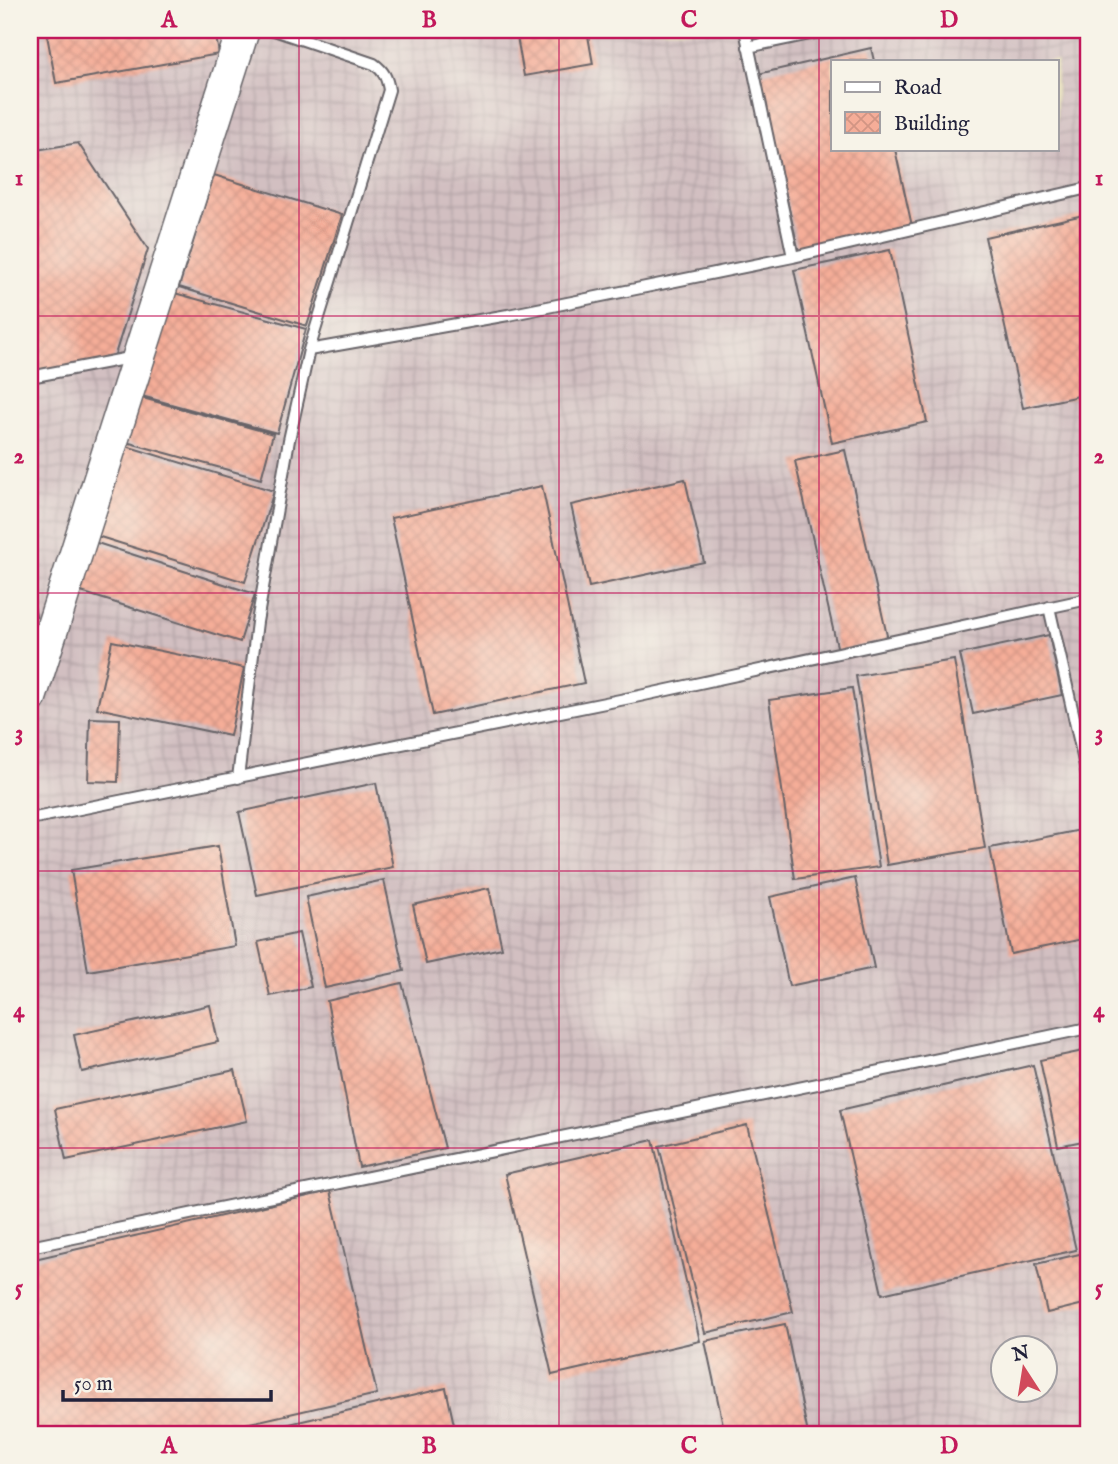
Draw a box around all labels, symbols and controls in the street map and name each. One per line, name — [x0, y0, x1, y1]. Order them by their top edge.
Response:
text: A — [160, 6, 178, 35]
text: B — [421, 6, 437, 35]
text: C — [681, 6, 698, 35]
text: D — [940, 6, 958, 35]
legend — [831, 60, 1058, 150]
text: Road — [894, 75, 942, 102]
text: Building — [894, 111, 970, 138]
text: 1 — [15, 164, 23, 193]
text: 1 — [1095, 164, 1103, 193]
text: 2 — [14, 442, 25, 471]
text: 2 — [1094, 442, 1105, 471]
text: 3 — [15, 719, 23, 748]
text: 3 — [1095, 719, 1103, 748]
text: 4 — [13, 996, 25, 1025]
text: 4 — [1093, 996, 1105, 1025]
text: 5 — [15, 1274, 24, 1303]
text: 5 — [1095, 1274, 1104, 1303]
north arrow — [988, 1334, 1058, 1404]
text: N — [1009, 1341, 1032, 1368]
scale bar — [63, 1359, 271, 1403]
text: 50 m — [74, 1371, 113, 1398]
text: A — [160, 1432, 178, 1461]
text: B — [421, 1432, 437, 1461]
text: C — [681, 1432, 698, 1461]
text: D — [940, 1432, 958, 1461]

